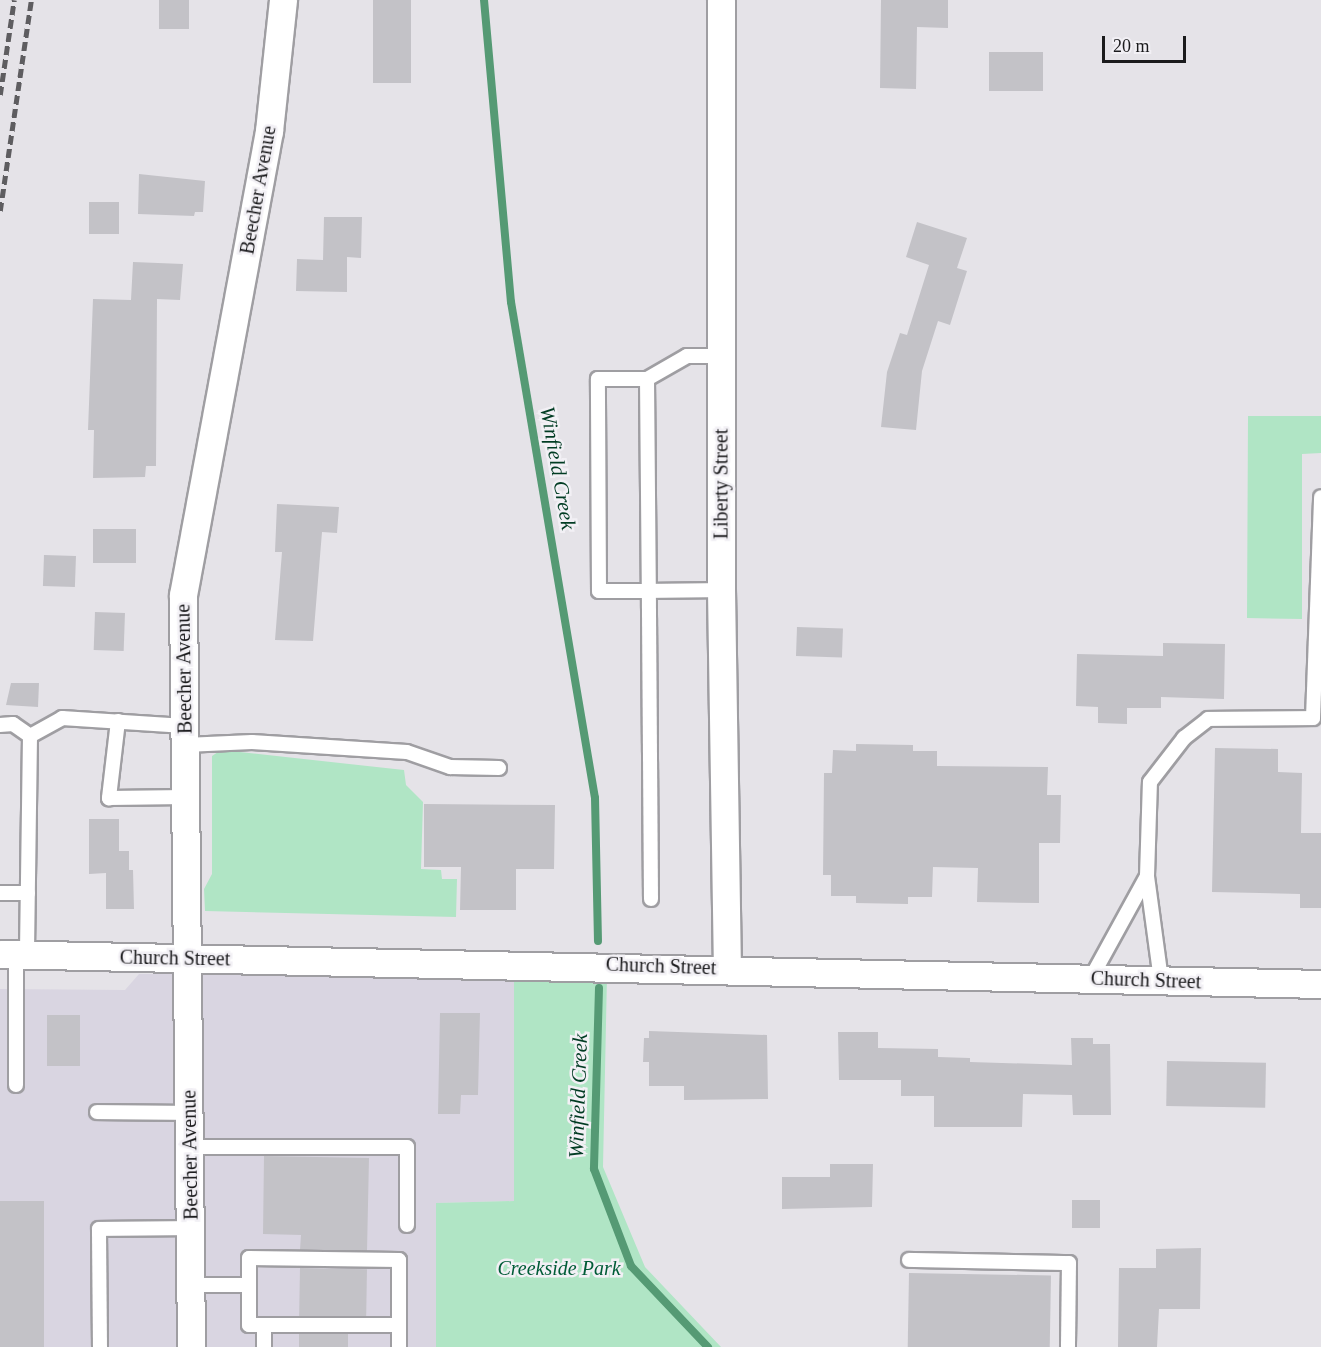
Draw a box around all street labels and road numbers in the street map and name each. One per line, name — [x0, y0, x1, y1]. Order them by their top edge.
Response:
street label: Beecher Avenue — [235, 123, 281, 257]
street label: Liberty Street — [709, 429, 733, 539]
street label: Beecher Avenue — [171, 603, 197, 735]
street label: Church Street — [120, 945, 230, 971]
street label: Church Street — [605, 952, 717, 980]
street label: Church Street — [1090, 966, 1202, 994]
street label: Beecher Avenue — [177, 1089, 203, 1221]

